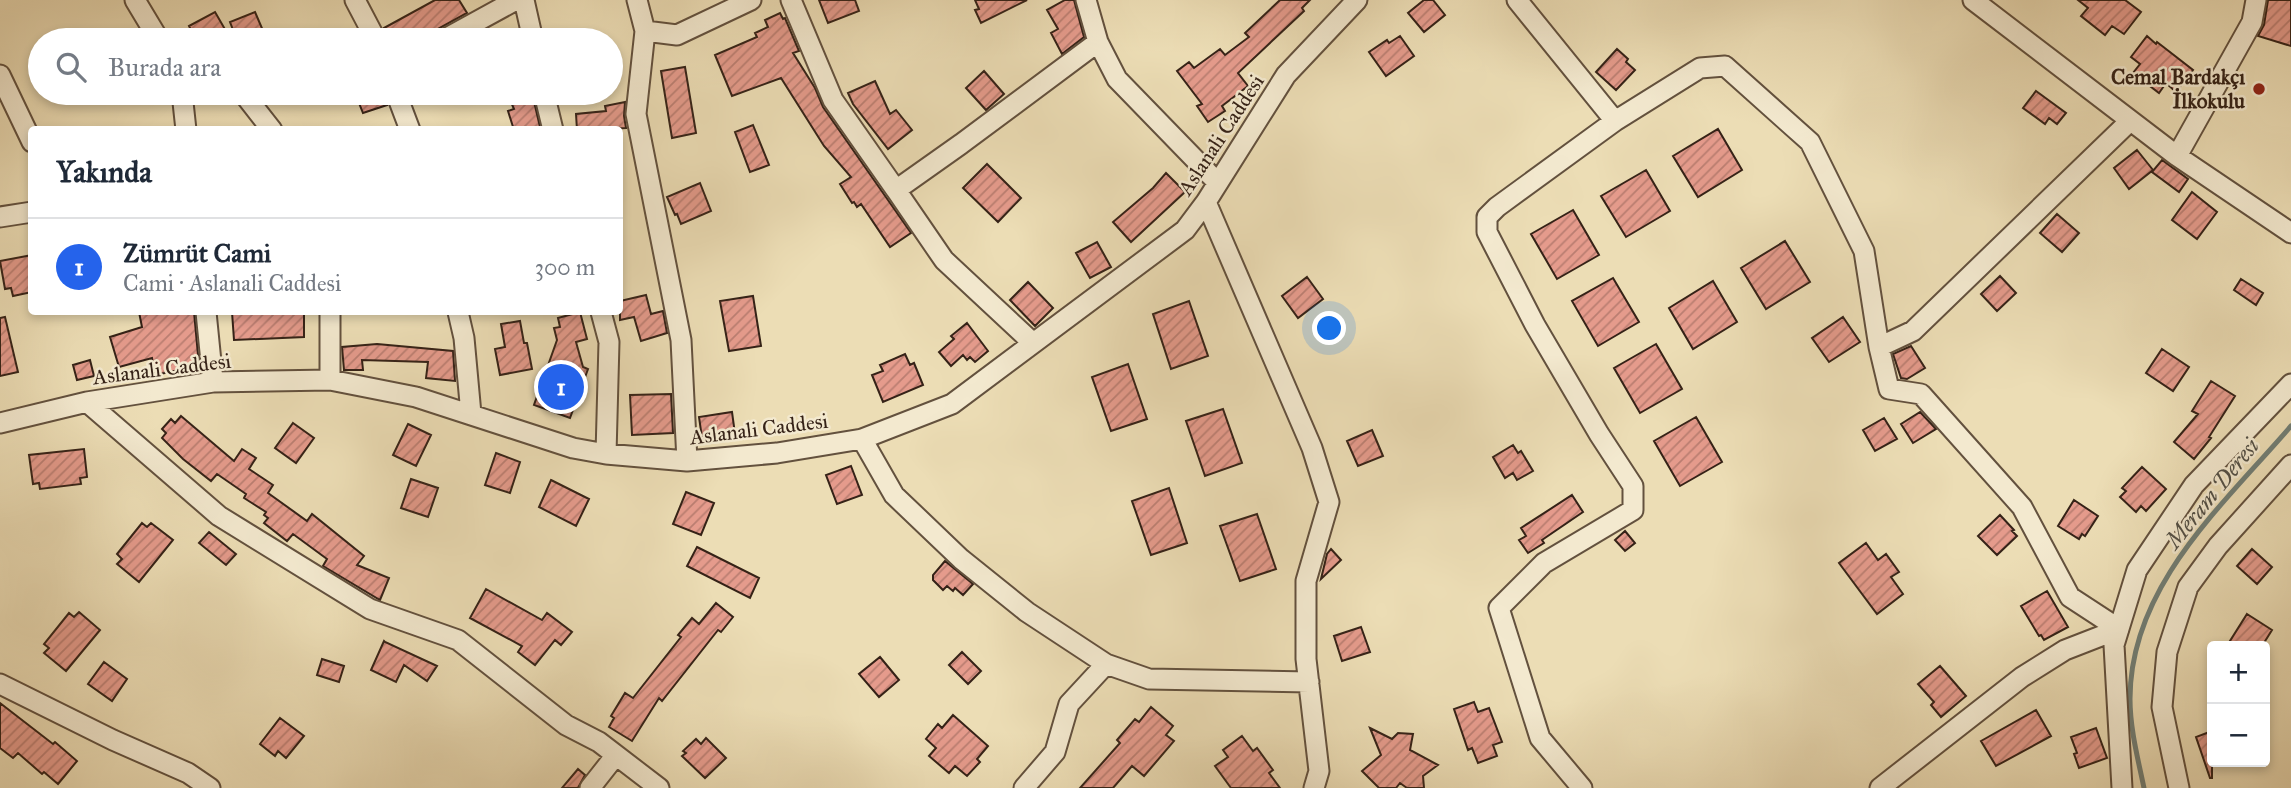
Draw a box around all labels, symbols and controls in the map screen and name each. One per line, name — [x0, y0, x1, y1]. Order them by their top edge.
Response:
search box — [28, 28, 623, 105]
icon: search — [52, 48, 90, 86]
text: Burada ara — [108, 51, 221, 83]
place label: Cemal Bardakçı İlkokulu — [2111, 64, 2246, 114]
street label: Aslanali Caddesi — [1172, 69, 1270, 201]
marker: Cemal Bardakçı İlkokulu — [2251, 81, 2267, 97]
text: Yakında — [56, 154, 152, 190]
text: Zümrüt Cami — [123, 237, 271, 269]
text: 1 — [74, 253, 84, 281]
text: 300 m — [535, 253, 595, 281]
text: Cami · Aslanali Caddesi — [123, 269, 341, 297]
your location — [1312, 311, 1346, 345]
street label: Aslanali Caddesi — [90, 348, 233, 390]
pin: 1 — [538, 361, 584, 413]
street label: Aslanali Caddesi — [687, 408, 830, 450]
water label: Meram Deresi — [2158, 432, 2265, 555]
map controls — [2207, 641, 2270, 767]
button: + — [2207, 641, 2270, 704]
button: − — [2207, 704, 2270, 767]

